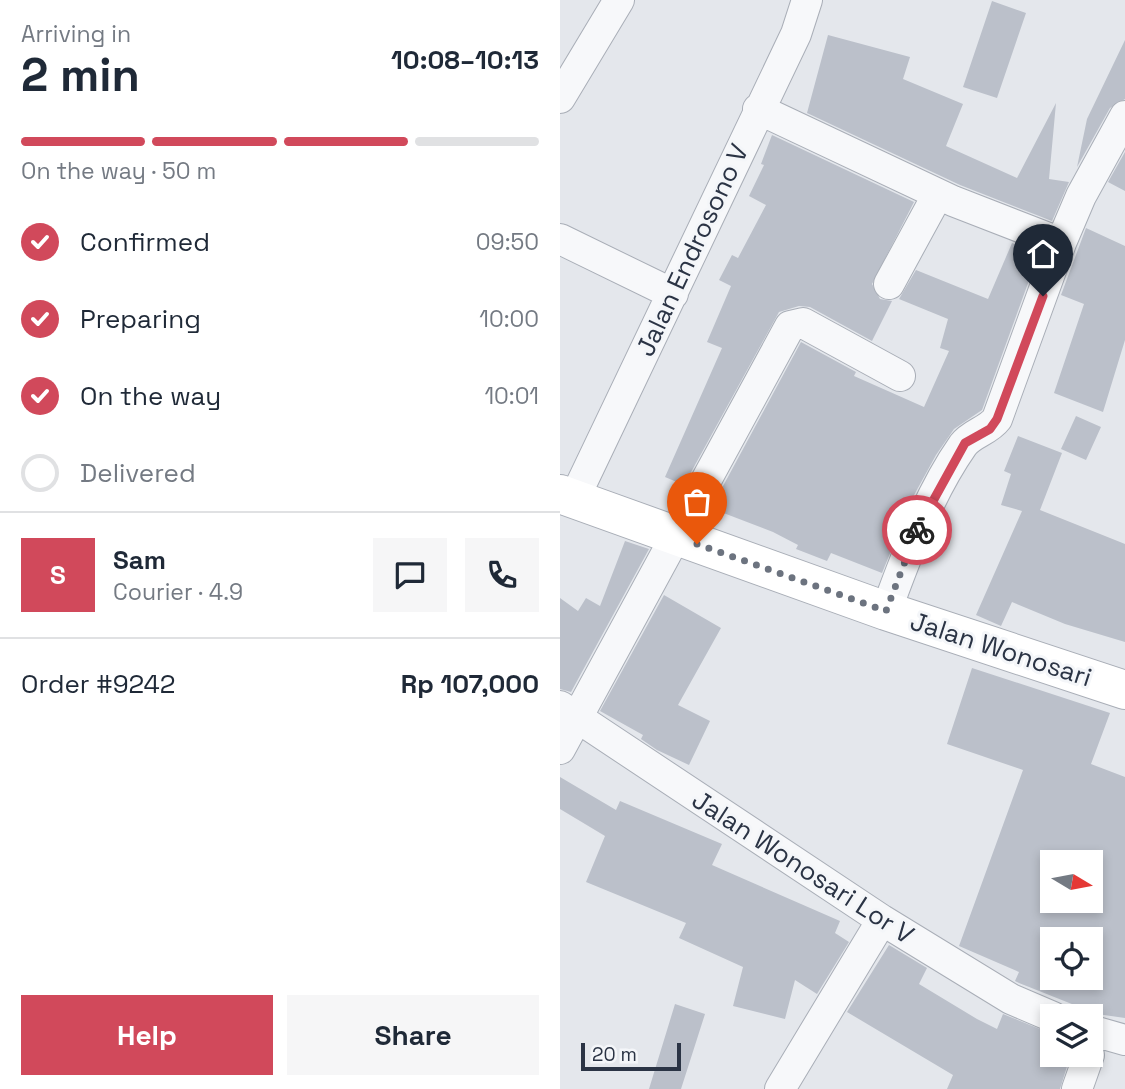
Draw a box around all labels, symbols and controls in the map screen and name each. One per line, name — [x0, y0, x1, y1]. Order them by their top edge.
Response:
text: Arriving in — [21, 19, 131, 49]
text: 10:08–10:13 — [391, 43, 539, 77]
text: 2 min — [21, 46, 140, 104]
street label: Jalan Endrosono V — [628, 138, 756, 362]
text: On the way · 50 m — [21, 156, 216, 186]
icon: check — [21, 223, 59, 261]
pin — [1013, 224, 1073, 296]
text: Confirmed — [80, 225, 210, 259]
text: 09:50 — [476, 227, 539, 257]
icon: home — [1024, 235, 1062, 273]
icon: check — [21, 300, 59, 338]
text: Preparing — [80, 302, 201, 336]
text: 10:00 — [479, 304, 539, 334]
icon: check — [21, 377, 59, 415]
text: On the way — [80, 379, 221, 413]
text: 10:01 — [484, 381, 539, 411]
text: Delivered — [80, 456, 196, 490]
pin — [667, 472, 727, 544]
icon: bag — [678, 483, 716, 521]
courier — [882, 495, 952, 565]
icon: bike — [898, 511, 936, 549]
button: chat — [373, 538, 447, 612]
button: phone — [465, 538, 539, 612]
text: Sam — [113, 543, 166, 577]
text: S — [50, 558, 66, 592]
text: Courier · 4.9 — [113, 577, 243, 607]
street label: Jalan Wonosari — [906, 604, 1096, 694]
text: Order #9242 — [21, 667, 175, 701]
text: Rp 107,000 — [401, 667, 539, 701]
street label: Jalan Wonosari Lor V — [686, 783, 920, 951]
north arrow — [1040, 850, 1102, 914]
map controls — [1040, 850, 1103, 1067]
button: locate — [1040, 927, 1103, 990]
button: Help — [21, 995, 273, 1075]
button: Share — [287, 995, 539, 1075]
button: layers — [1040, 1004, 1103, 1067]
scale bar — [581, 1040, 681, 1072]
text: 20 m — [592, 1042, 637, 1067]

